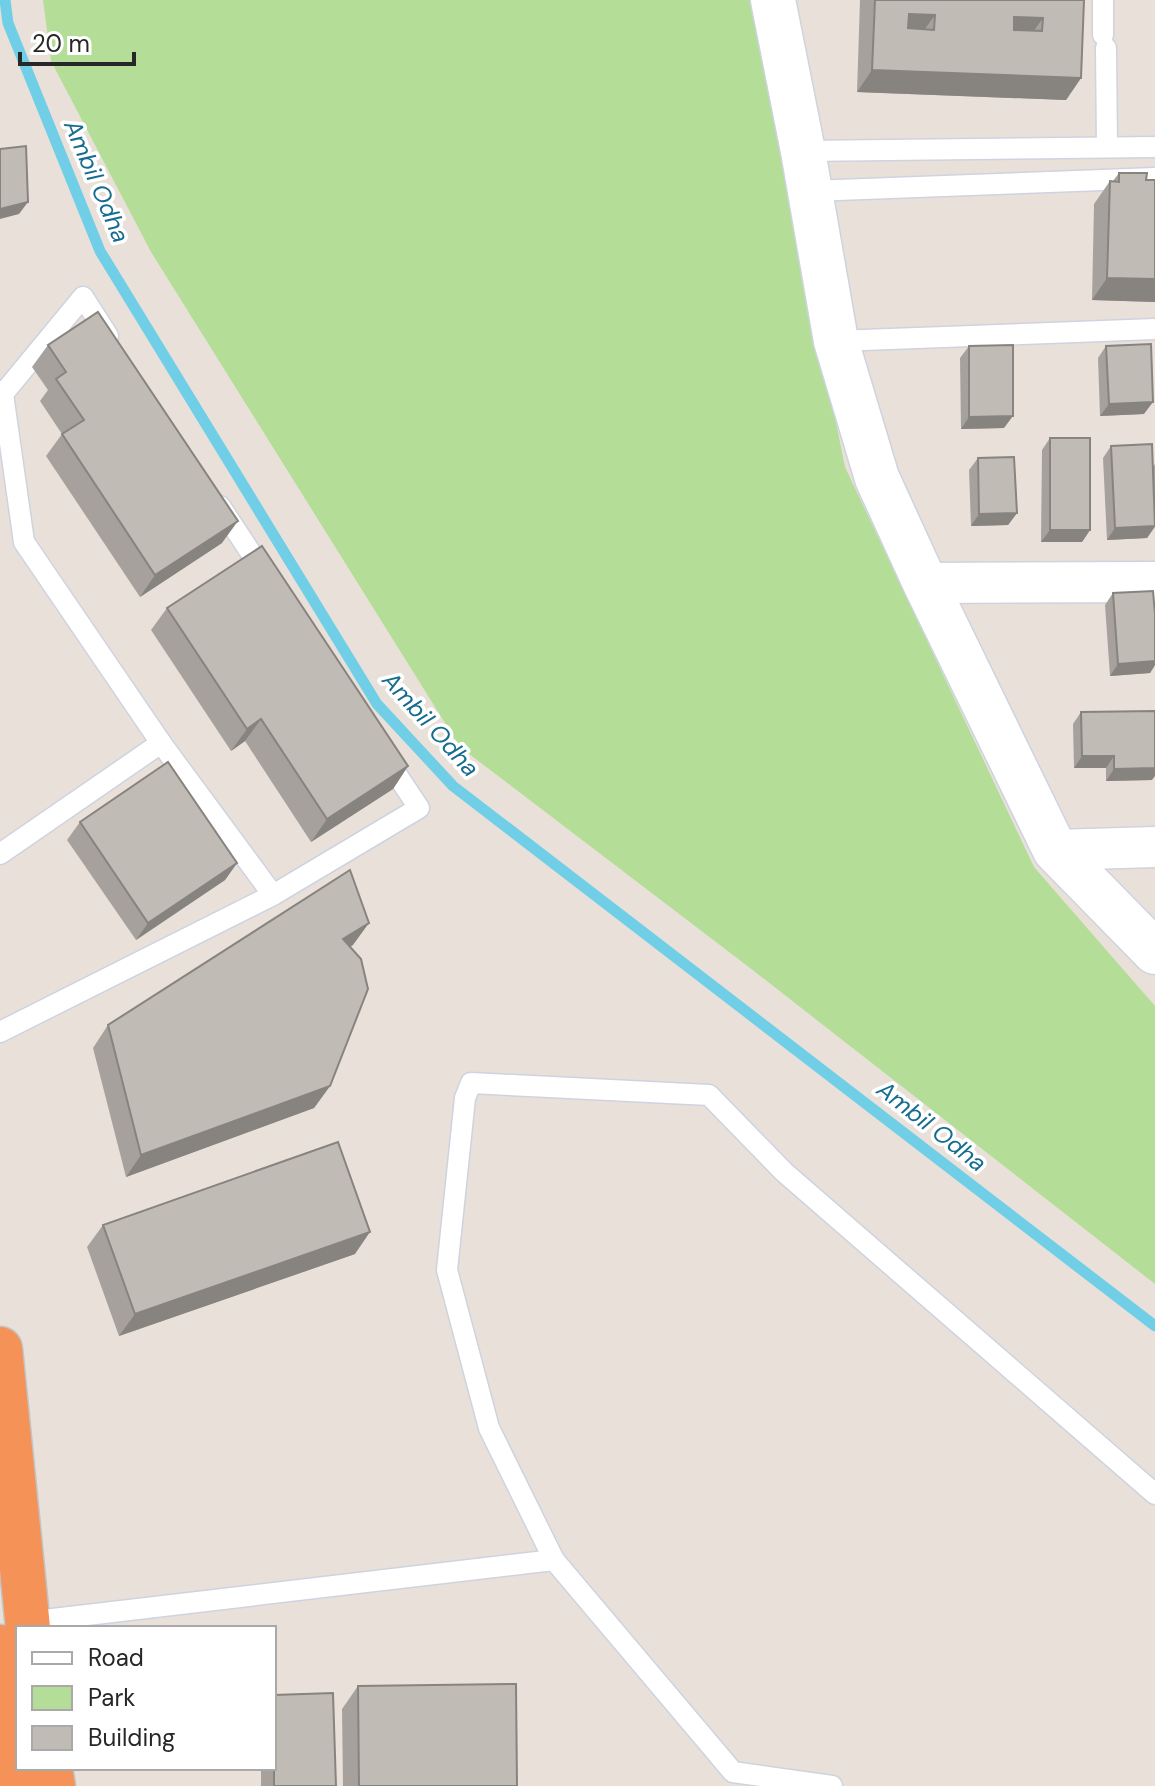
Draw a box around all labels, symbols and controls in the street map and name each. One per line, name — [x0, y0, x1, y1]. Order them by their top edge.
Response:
scale bar — [20, 16, 134, 66]
text: 20 m — [32, 28, 90, 59]
water label: Ambil Odha — [57, 114, 137, 247]
water label: Ambil Odha — [375, 664, 486, 783]
water label: Ambil Odha — [870, 1073, 993, 1178]
legend — [16, 1626, 276, 1770]
text: Road — [88, 1642, 144, 1673]
text: Park — [88, 1682, 135, 1713]
text: Building — [88, 1722, 175, 1753]

